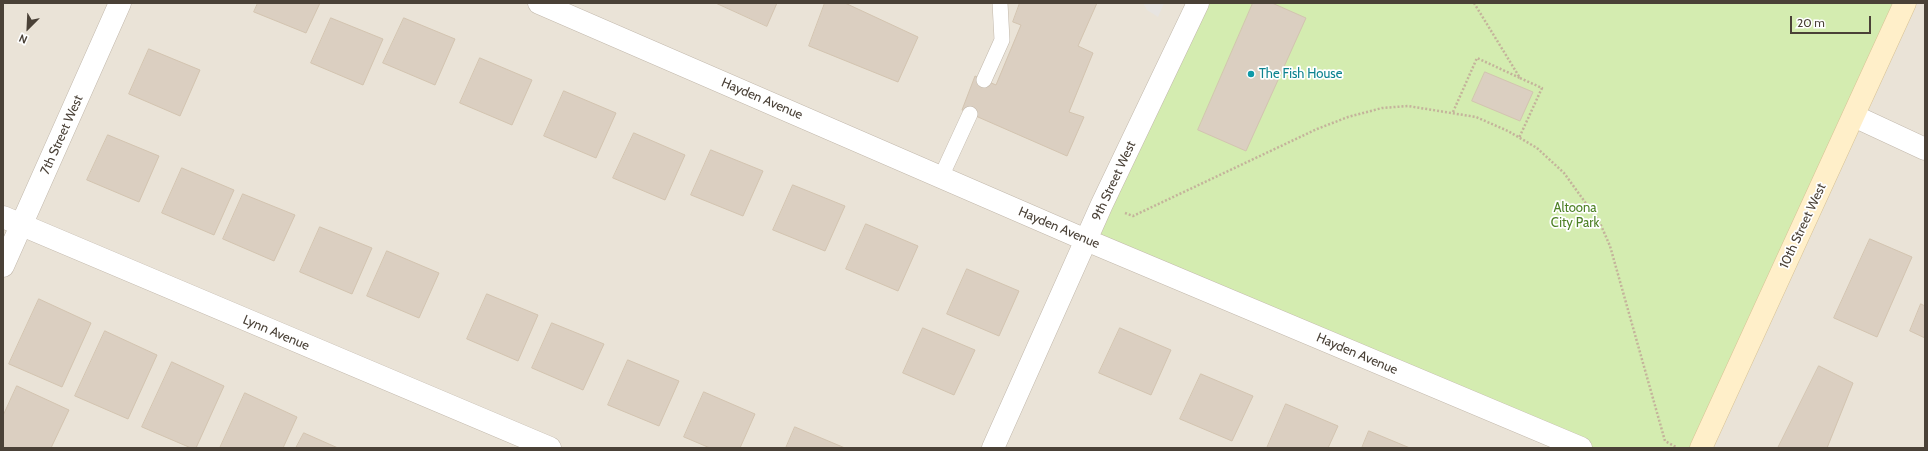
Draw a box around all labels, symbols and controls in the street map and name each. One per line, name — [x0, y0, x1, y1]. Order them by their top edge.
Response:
north arrow — [8, 8, 48, 48]
scale bar — [1792, 8, 1873, 34]
text: 20 m — [1797, 15, 1825, 30]
text: N — [17, 31, 30, 47]
place label: The Fish House — [1259, 66, 1342, 82]
marker: The Fish House — [1246, 69, 1256, 79]
street label: Hayden Avenue — [719, 75, 805, 123]
street label: 7th Street West — [37, 93, 87, 177]
street label: 9th Street West — [1089, 139, 1139, 223]
street label: 10th Street West — [1776, 181, 1830, 271]
park label: Altoona City Park — [1551, 200, 1599, 231]
street label: Hayden Avenue — [1016, 204, 1102, 252]
street label: Lynn Avenue — [240, 312, 312, 354]
street label: Hayden Avenue — [1314, 330, 1400, 378]

